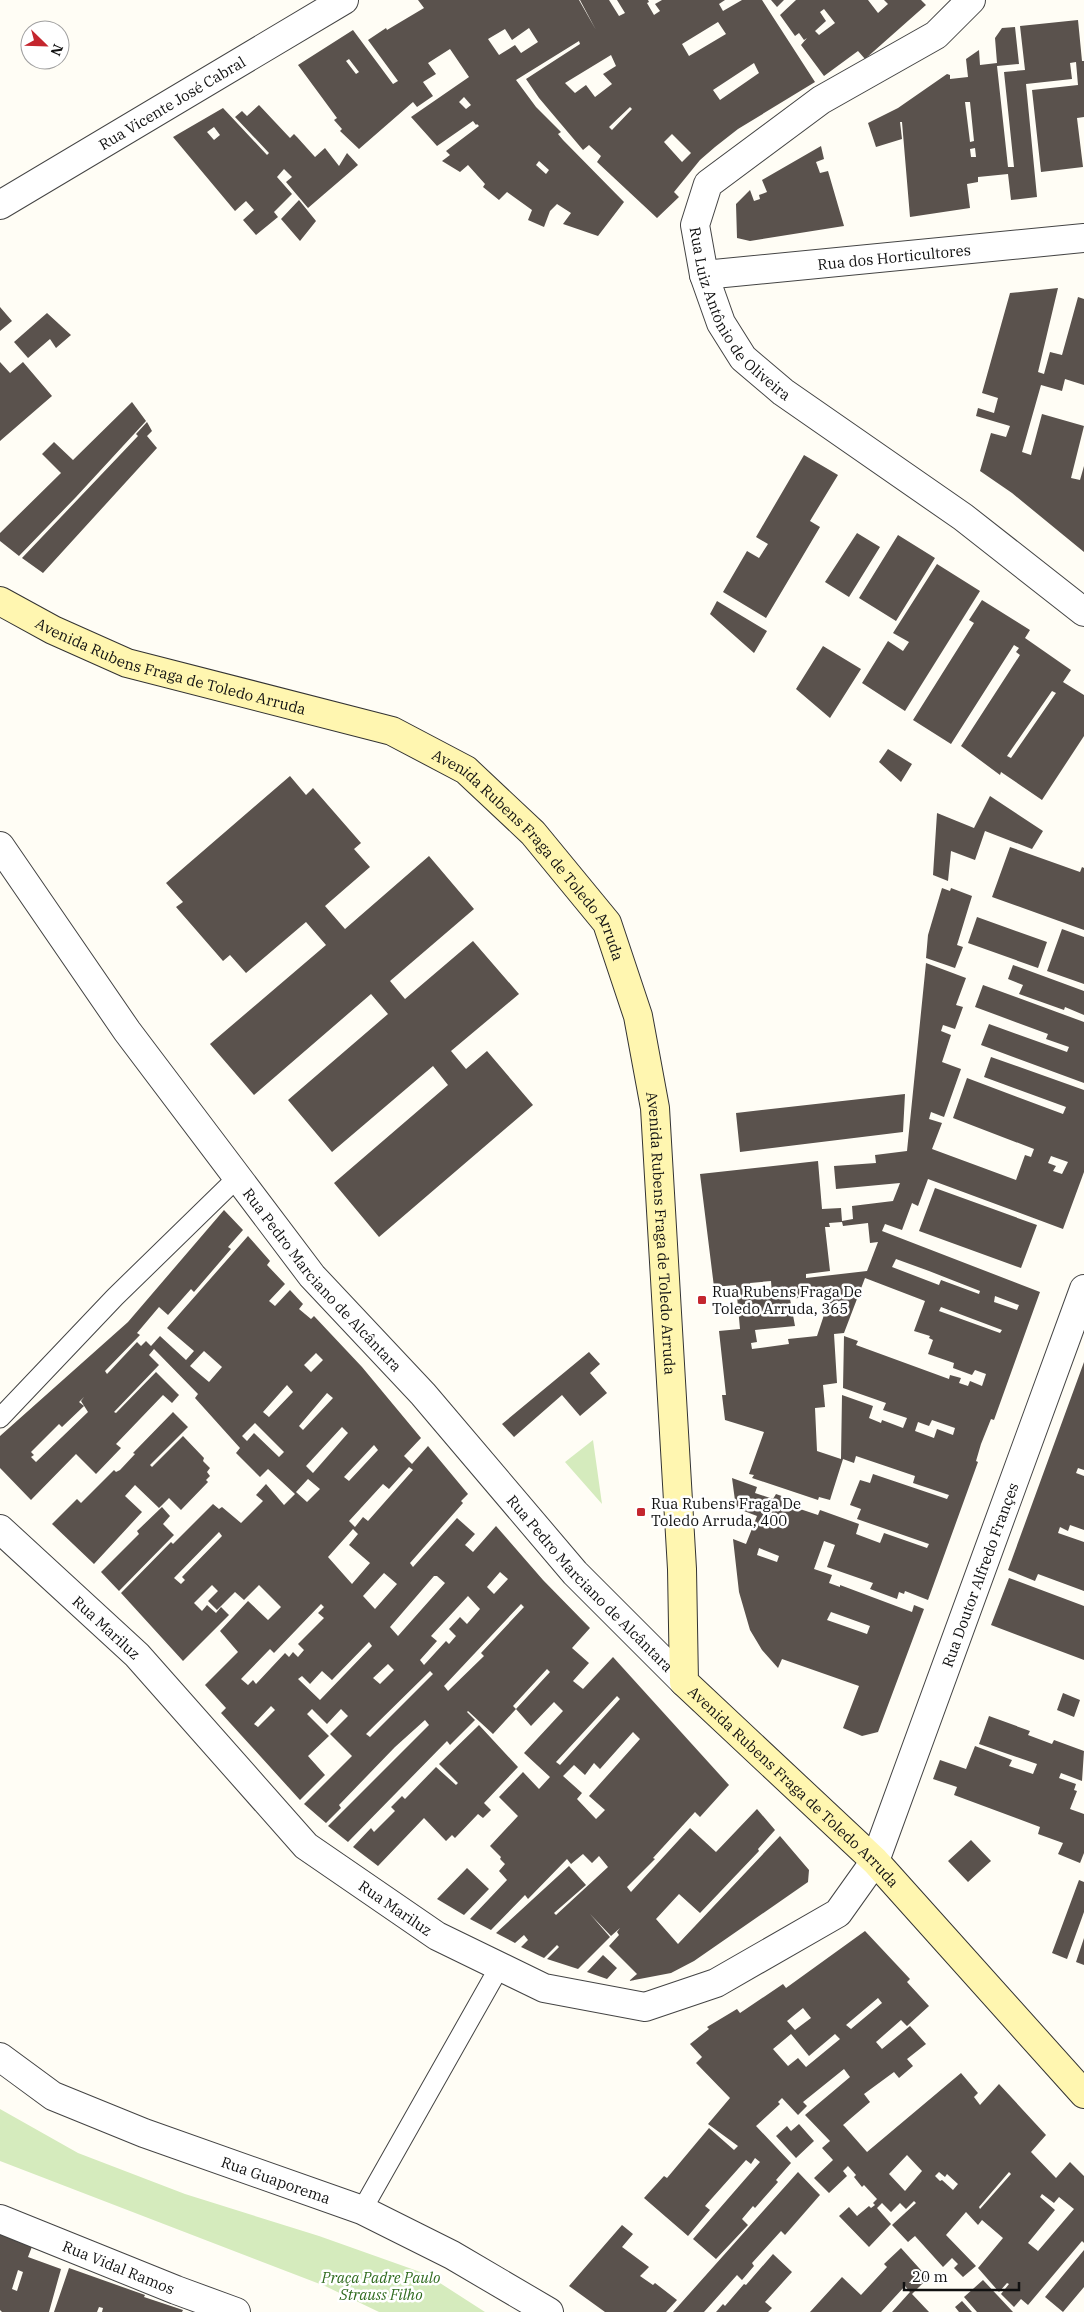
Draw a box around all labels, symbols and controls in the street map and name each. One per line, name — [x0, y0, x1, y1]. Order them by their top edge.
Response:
north arrow — [20, 20, 70, 70]
text: N — [47, 41, 67, 59]
street label: Rua Vicente José Cabral — [95, 52, 249, 154]
street label: Rua Luiz Antônio de Oliveira — [686, 225, 795, 404]
street label: Rua dos Horticultores — [817, 240, 972, 273]
street label: Avenida Rubens Fraga de Toledo Arruda — [32, 613, 308, 718]
street label: Avenida Rubens Fraga de Toledo Arruda — [429, 744, 628, 963]
street label: Avenida Rubens Fraga de Toledo Arruda — [643, 1090, 680, 1375]
street label: Rua Pedro Marciano de Alcântara — [239, 1184, 406, 1375]
place label: Rua Rubens Fraga De Toledo Arruda, 365 — [712, 1282, 862, 1318]
marker: Rua Rubens Fraga De Toledo Arruda, 365 — [696, 1294, 708, 1306]
street label: Rua Doutor Alfredo Françes — [937, 1480, 1022, 1670]
street label: Rua Pedro Marciano de Alcântara — [503, 1491, 677, 1675]
place label: Rua Rubens Fraga De Toledo Arruda, 400 — [651, 1494, 801, 1530]
marker: Rua Rubens Fraga De Toledo Arruda, 400 — [635, 1506, 647, 1518]
street label: Rua Mariluz — [69, 1591, 144, 1663]
street label: Avenida Rubens Fraga de Toledo Arruda — [684, 1682, 903, 1891]
street label: Rua Mariluz — [355, 1876, 436, 1940]
street label: Rua Guaporema — [219, 2152, 333, 2208]
street label: Rua Vidal Ramos — [60, 2236, 177, 2298]
scale bar — [904, 2260, 1019, 2292]
text: 20 m — [912, 2267, 948, 2286]
park label: Praça Padre Paulo Strauss Filho — [321, 2268, 440, 2304]

